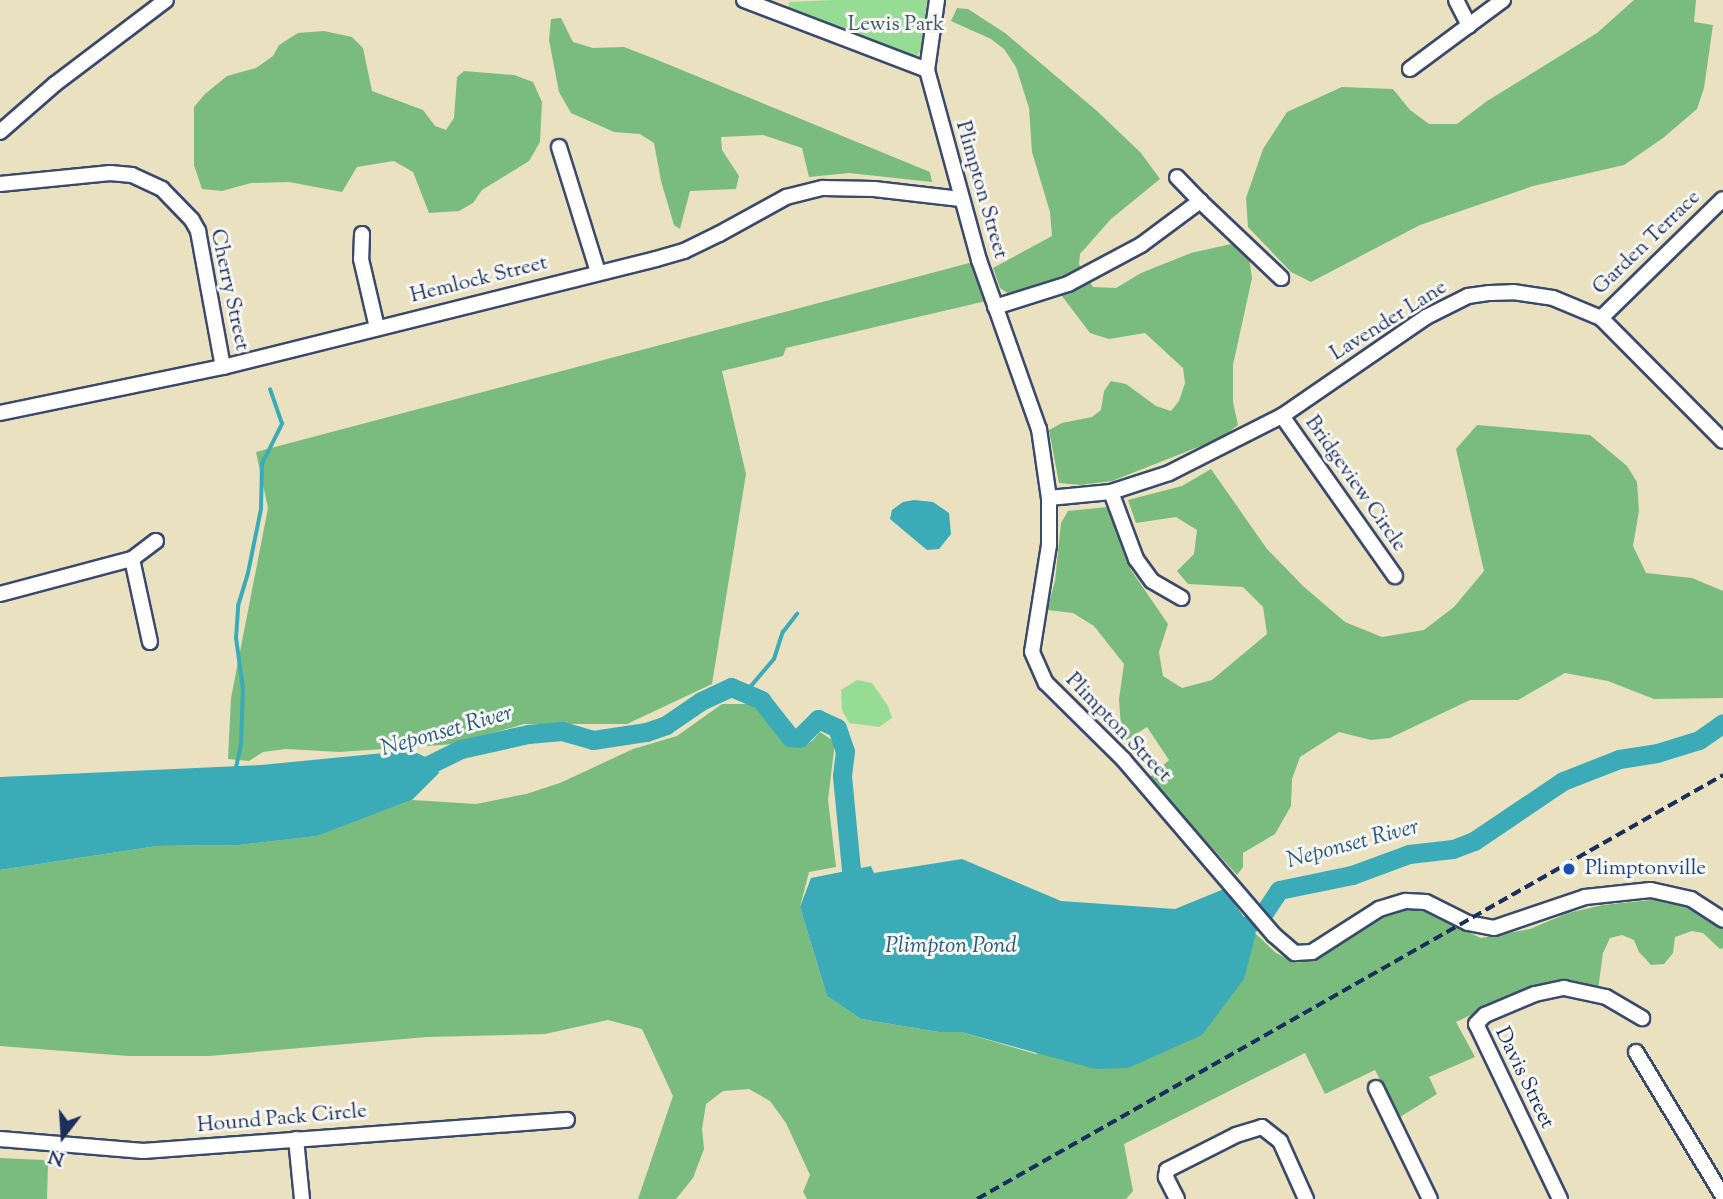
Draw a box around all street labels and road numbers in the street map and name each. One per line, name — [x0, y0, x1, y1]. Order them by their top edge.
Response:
street label: Plimpton Street — [949, 118, 1013, 262]
street label: Garden Terrace — [1588, 185, 1706, 301]
street label: Cherry Street — [204, 227, 254, 353]
street label: Hemlock Street — [408, 251, 550, 309]
street label: Lavender Lane — [1326, 275, 1452, 367]
street label: Bridgeview Circle — [1299, 411, 1411, 557]
street label: Plimpton Street — [1060, 668, 1176, 788]
street label: Davis Street — [1489, 1023, 1559, 1133]
street label: Hound Pack Circle — [196, 1099, 368, 1139]

